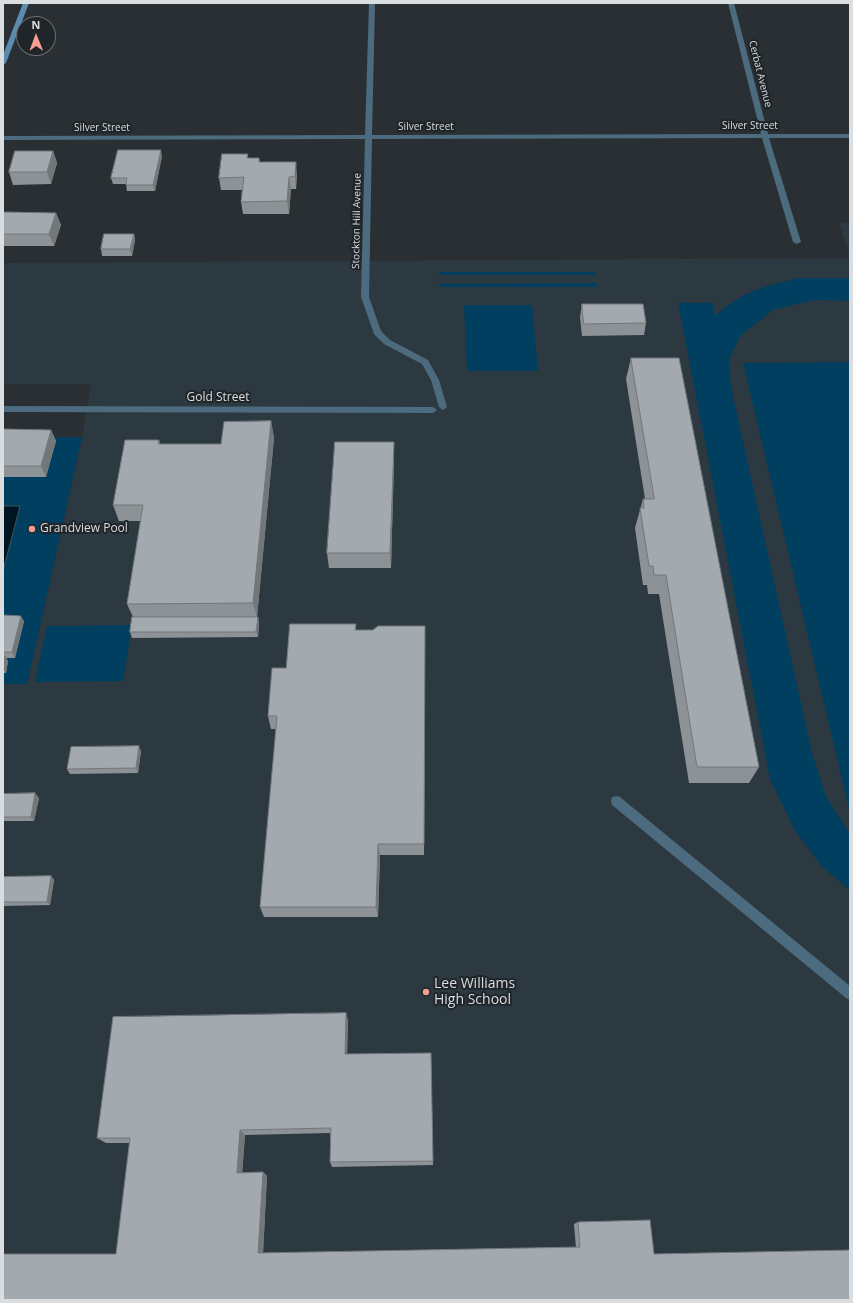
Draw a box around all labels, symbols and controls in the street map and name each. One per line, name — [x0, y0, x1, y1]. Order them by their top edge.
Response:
north arrow — [16, 16, 56, 56]
text: N — [31, 17, 40, 32]
street label: Cerbat Avenue — [746, 39, 774, 109]
street label: Silver Street — [722, 120, 778, 132]
street label: Silver Street — [398, 121, 454, 133]
street label: Silver Street — [74, 122, 130, 134]
street label: Stockton Hill Avenue — [350, 173, 364, 269]
street label: Gold Street — [187, 391, 249, 405]
place label: Grandview Pool — [40, 522, 128, 536]
marker: Grandview Pool — [27, 524, 37, 534]
place label: Lee Williams High School — [434, 976, 515, 1008]
marker: Lee Williams High School — [421, 987, 431, 997]

